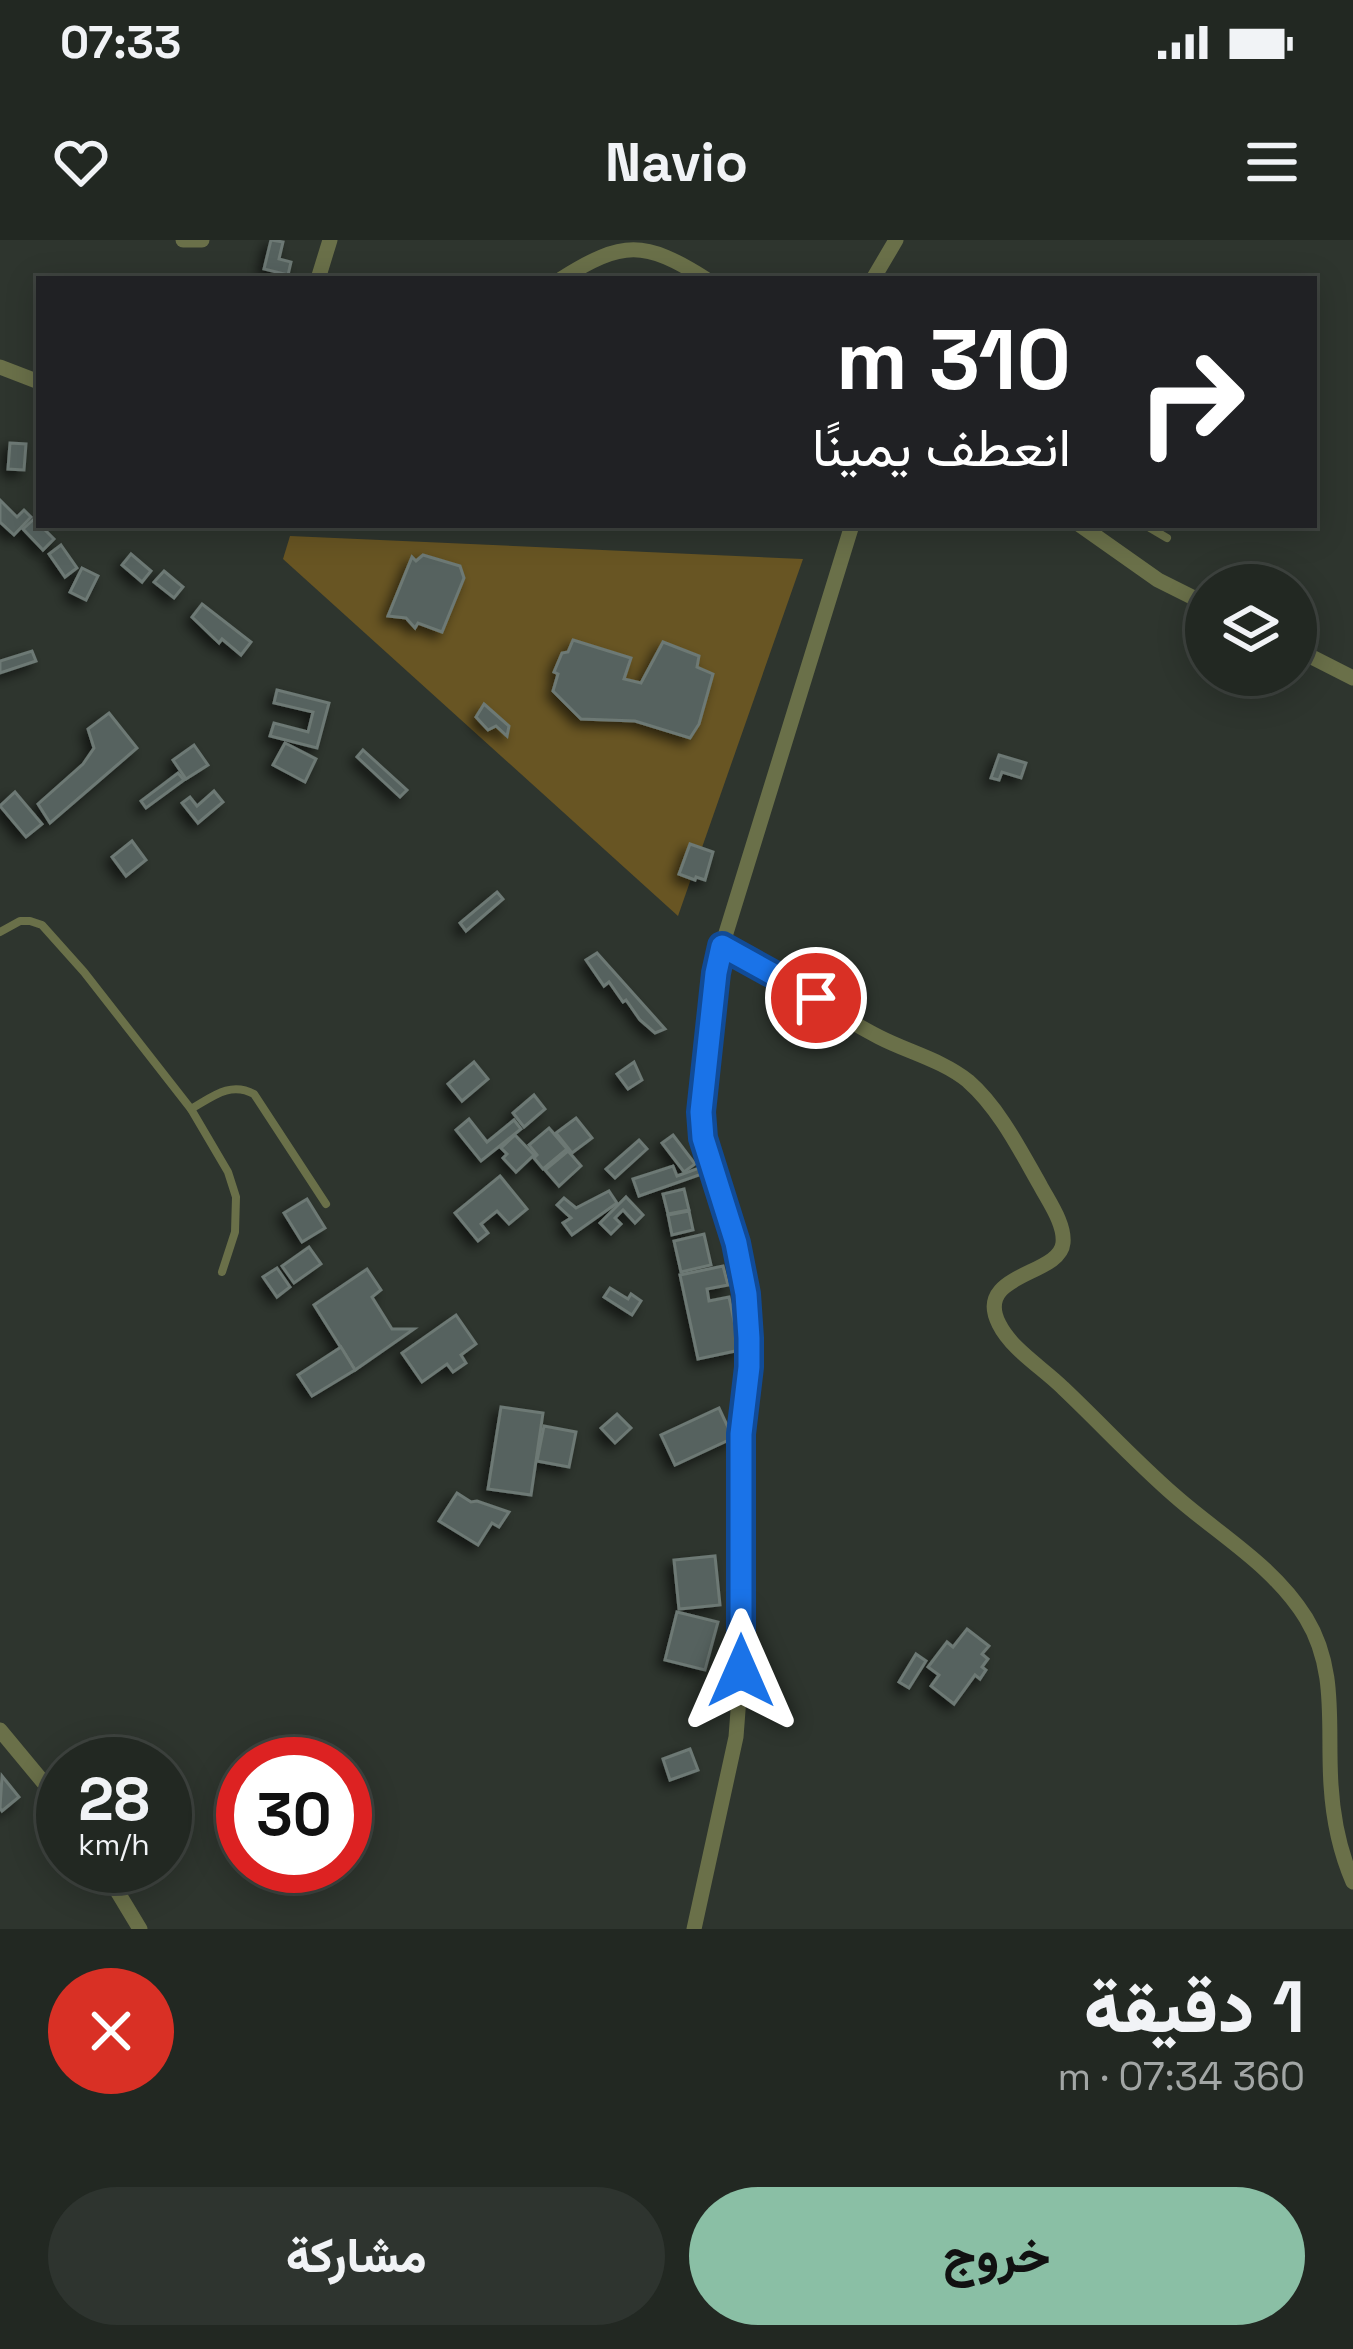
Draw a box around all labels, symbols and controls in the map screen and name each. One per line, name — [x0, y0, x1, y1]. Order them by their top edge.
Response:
text: 07:33 — [60, 14, 181, 71]
text: Navio — [605, 128, 748, 197]
icon: heart — [48, 129, 114, 195]
icon: menu — [1239, 129, 1305, 195]
text: 310 m — [836, 306, 1071, 414]
icon: right — [1113, 324, 1269, 480]
text: انعطف يمينًا — [812, 413, 1071, 482]
map controls — [1185, 564, 1317, 696]
button: layers — [1185, 564, 1317, 696]
pin — [765, 947, 867, 1049]
icon: arrive — [783, 965, 849, 1031]
position arrow — [678, 1608, 804, 1734]
speed limit sign: 30 — [216, 1737, 372, 1893]
text: 28 — [78, 1761, 150, 1838]
text: km/h — [78, 1825, 150, 1864]
text: 1 دقيقة — [1084, 1961, 1305, 2053]
button: close — [48, 1968, 174, 2094]
text: 360 m · 07:34 — [1058, 2052, 1305, 2101]
button: مشاركة — [48, 2187, 665, 2325]
button: خروج — [689, 2187, 1305, 2325]

